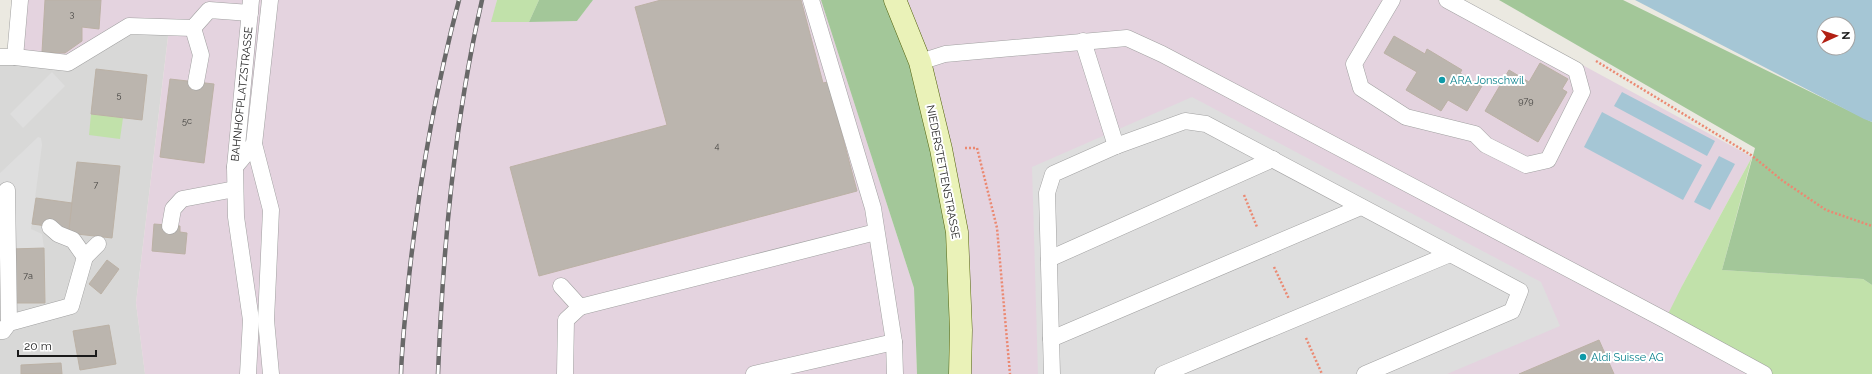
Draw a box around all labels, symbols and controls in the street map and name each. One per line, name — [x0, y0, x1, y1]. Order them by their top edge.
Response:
house number: 3 — [70, 9, 75, 19]
north arrow — [1816, 16, 1856, 56]
street label: BAHNHOFPLATZSTRASSE — [228, 26, 256, 162]
text: N — [1839, 31, 1852, 40]
place label: ARA Jonschwil — [1450, 74, 1524, 87]
marker: ARA Jonschwil — [1437, 75, 1447, 85]
house number: 5 — [117, 90, 122, 100]
house number: 979 — [1518, 96, 1534, 106]
street label: NIEDERSTETTENSTRASSE — [924, 104, 962, 240]
house number: 5c — [182, 116, 192, 126]
house number: 4 — [715, 141, 720, 151]
house number: 7 — [94, 180, 99, 190]
house number: 7a — [23, 271, 33, 281]
scale bar — [18, 332, 96, 358]
text: 20 m — [24, 339, 52, 353]
place label: Aldi Suisse AG — [1591, 351, 1664, 364]
marker: Aldi Suisse AG — [1578, 352, 1588, 362]

